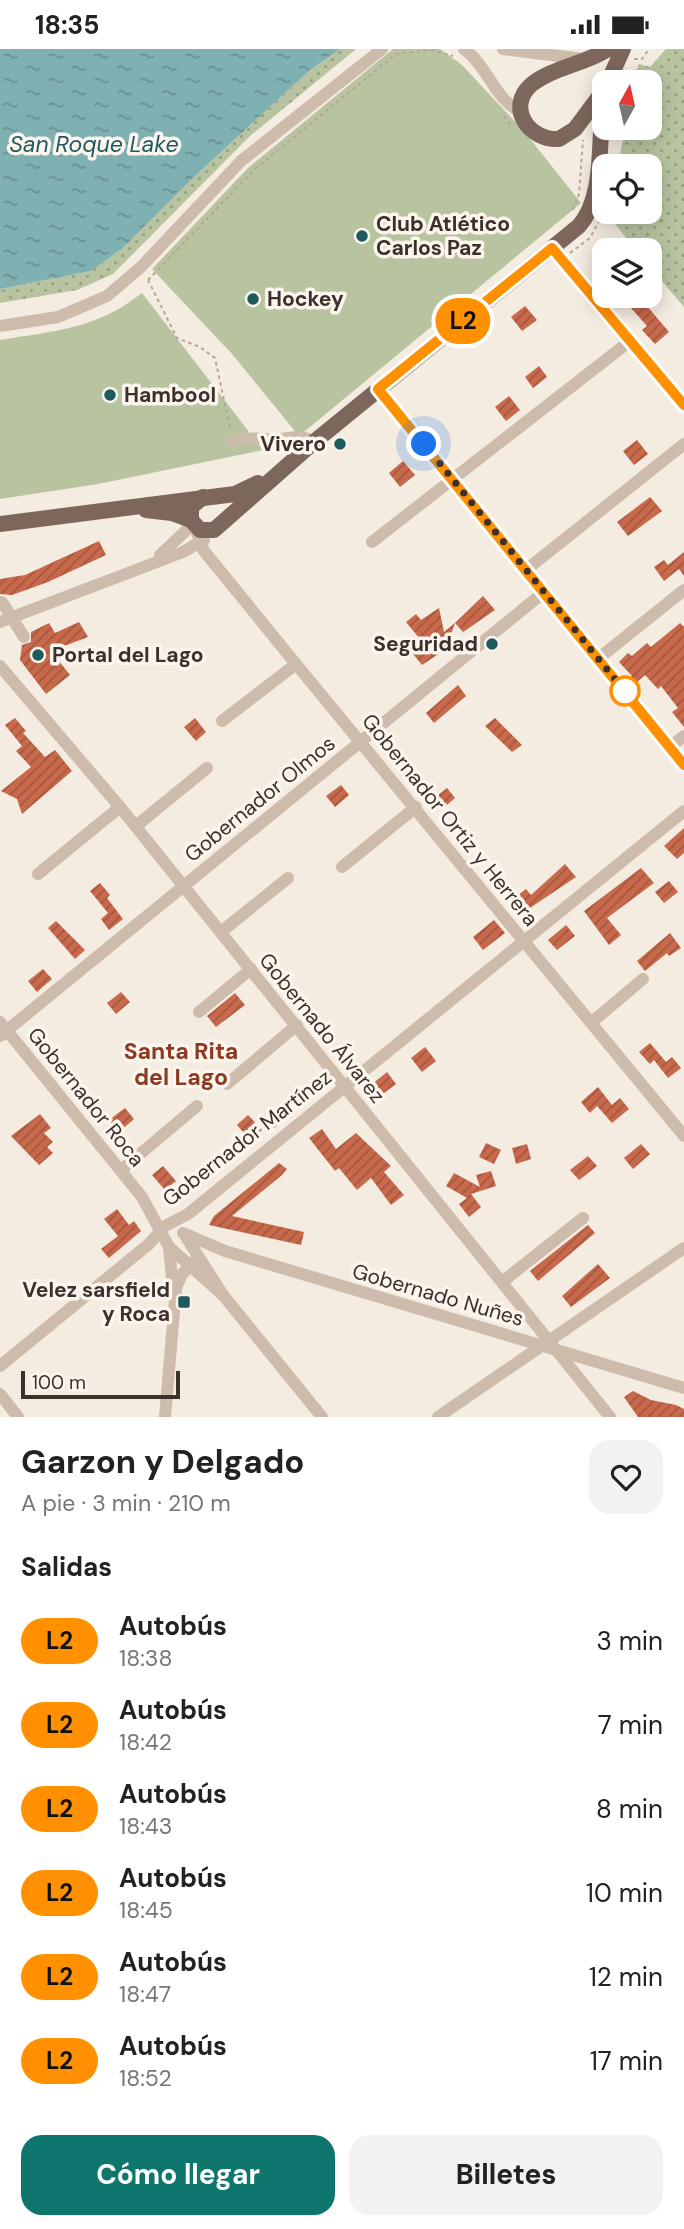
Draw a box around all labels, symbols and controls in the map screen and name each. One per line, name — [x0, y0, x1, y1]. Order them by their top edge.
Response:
text: 18:35 — [35, 8, 99, 42]
north arrow — [592, 70, 662, 140]
map controls — [592, 70, 662, 308]
water label: San Roque Lake — [9, 129, 179, 159]
button: locate — [592, 154, 662, 224]
place label: Club Atlético Carlos Paz — [376, 210, 510, 262]
marker: Club Atlético Carlos Paz — [354, 228, 370, 244]
button: layers — [592, 238, 662, 308]
place label: Hockey — [267, 285, 344, 313]
marker: Hockey — [245, 291, 261, 307]
line badge: L2 — [432, 298, 494, 344]
text: L2 — [449, 305, 477, 336]
place label: Hambool — [124, 381, 216, 409]
marker: Hambool — [102, 387, 118, 403]
your location — [406, 426, 441, 461]
place label: Vivero — [260, 430, 326, 458]
marker: Vivero — [332, 436, 348, 452]
place label: Seguridad — [373, 630, 478, 658]
marker: Seguridad — [484, 636, 500, 652]
place label: Portal del Lago — [52, 641, 204, 669]
marker: Portal del Lago — [30, 647, 46, 663]
unlabelled marker — [610, 676, 640, 706]
street label: Gobernador Ortiz y Herrera — [355, 708, 545, 932]
street label: Gobernador Olmos — [179, 729, 341, 869]
street label: Gobernado Álvarez — [253, 947, 391, 1109]
street label: Gobernador Roca — [21, 1022, 151, 1172]
district label: Santa Rita del Lago — [124, 1036, 238, 1092]
street label: Gobernador Martínez — [157, 1063, 337, 1213]
street label: Gobernado Nuñes — [349, 1257, 527, 1333]
place label: Velez sarsfield y Roca — [22, 1276, 170, 1328]
marker: Velez sarsfield y Roca — [176, 1294, 192, 1310]
scale bar — [21, 1368, 180, 1400]
text: 100 m — [32, 1370, 86, 1395]
text: Garzon y Delgado — [21, 1440, 304, 1483]
button: heart — [589, 1440, 663, 1514]
text: A pie · 3 min · 210 m — [21, 1488, 231, 1518]
text: Salidas — [21, 1550, 112, 1584]
text: Autobús — [119, 1609, 227, 1643]
text: 3 min — [596, 1624, 663, 1658]
text: L2 — [46, 1625, 73, 1656]
text: 18:38 — [119, 1643, 172, 1673]
text: Autobús — [119, 1693, 227, 1727]
text: 7 min — [598, 1708, 663, 1742]
text: L2 — [46, 1709, 73, 1740]
text: 18:42 — [119, 1727, 172, 1757]
text: Autobús — [119, 1777, 227, 1811]
text: 8 min — [596, 1792, 663, 1826]
text: L2 — [46, 1793, 73, 1824]
text: 18:43 — [119, 1811, 172, 1841]
text: Autobús — [119, 1861, 227, 1895]
text: 10 min — [586, 1876, 663, 1910]
text: L2 — [46, 1877, 73, 1908]
text: 18:45 — [119, 1895, 173, 1925]
text: Autobús — [119, 1945, 227, 1979]
text: 12 min — [589, 1960, 663, 1994]
text: L2 — [46, 1961, 73, 1992]
text: 18:47 — [119, 1979, 171, 2009]
text: Autobús — [119, 2029, 227, 2063]
text: 17 min — [590, 2044, 663, 2078]
text: L2 — [46, 2045, 73, 2076]
text: 18:52 — [119, 2063, 172, 2093]
button: Cómo llegar — [21, 2135, 335, 2215]
button: Billetes — [349, 2135, 663, 2215]

